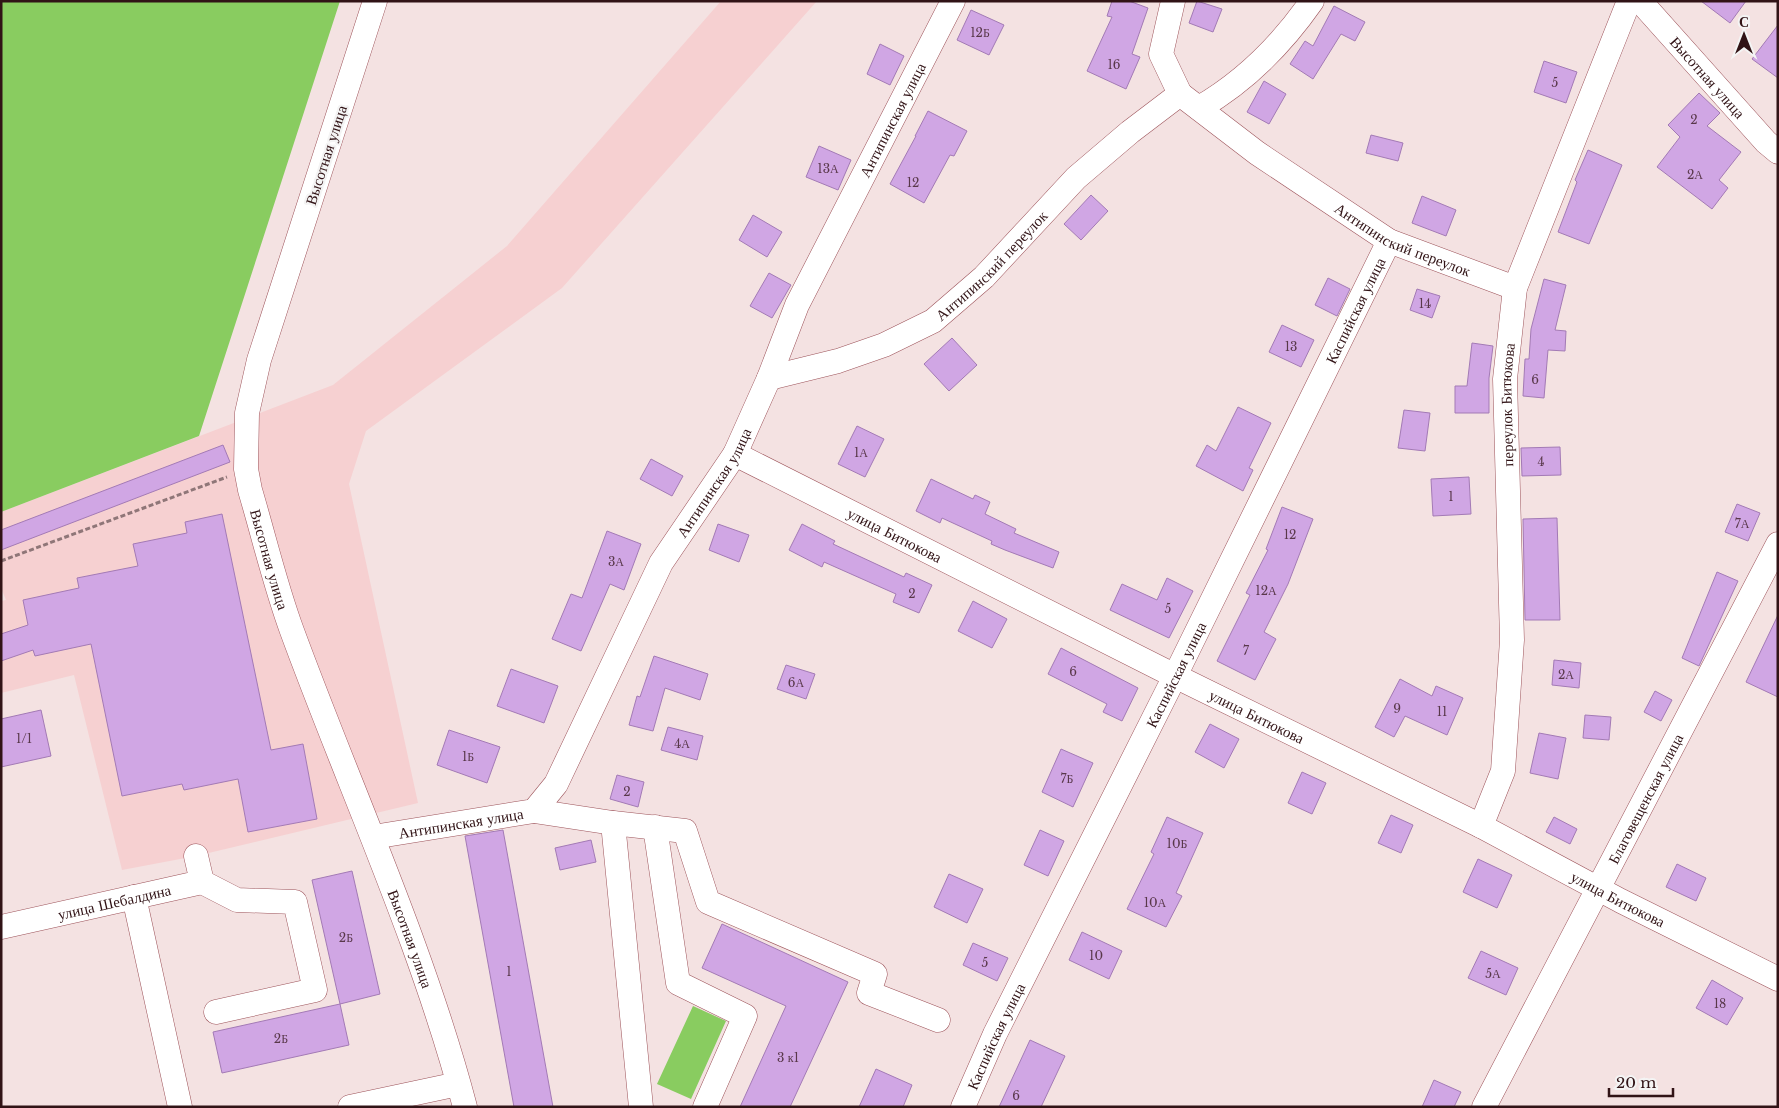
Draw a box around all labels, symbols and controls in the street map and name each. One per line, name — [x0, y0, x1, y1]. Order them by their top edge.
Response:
north arrow — [1719, 10, 1769, 60]
text: С — [1739, 13, 1749, 31]
house number: 12Б — [970, 25, 990, 40]
street label: Высотная улица — [1666, 32, 1750, 122]
house number: 16 — [1107, 57, 1121, 72]
street label: Антипинская улица — [855, 59, 929, 180]
house number: 5 — [1552, 75, 1559, 90]
street label: Высотная улица — [301, 103, 351, 207]
house number: 2 — [1690, 112, 1698, 127]
house number: 13А — [817, 161, 839, 176]
house number: 2А — [1687, 167, 1703, 182]
house number: 12 — [907, 175, 919, 190]
street label: Антипинский переулок — [1331, 198, 1474, 280]
street label: Антипинский переулок — [931, 205, 1051, 324]
street label: Каспийская улица — [1321, 254, 1389, 366]
house number: 14 — [1419, 296, 1431, 311]
house number: 13 — [1285, 339, 1297, 354]
street label: переулок Битюкова — [1495, 342, 1518, 467]
house number: 6 — [1531, 372, 1539, 387]
street label: Антипинская улица — [672, 424, 755, 541]
house number: 1А — [854, 445, 868, 460]
house number: 4 — [1537, 454, 1545, 469]
house number: 1 — [1448, 489, 1454, 504]
street label: улица Битюкова — [844, 503, 946, 567]
street label: Высотная улица — [246, 507, 293, 612]
house number: 7А — [1735, 516, 1750, 531]
house number: 12 — [1284, 527, 1296, 542]
house number: 3А — [608, 554, 624, 569]
house number: 12А — [1255, 583, 1277, 598]
house number: 2 — [908, 586, 916, 601]
house number: 5 — [1165, 601, 1172, 616]
street label: Каспийская улица — [1141, 618, 1210, 731]
house number: 7 — [1243, 643, 1250, 658]
house number: 6 — [1069, 664, 1077, 679]
house number: 2А — [1558, 667, 1574, 682]
house number: 6А — [788, 675, 805, 690]
street label: улица Битюкова — [1206, 685, 1308, 748]
house number: 9 — [1393, 701, 1401, 716]
house number: 11 — [1437, 704, 1447, 719]
street label: Благовещенская улица — [1603, 730, 1687, 867]
house number: 1/1 — [16, 731, 32, 746]
house number: 4А — [674, 736, 690, 751]
house number: 1Б — [462, 749, 474, 764]
house number: 7Б — [1061, 771, 1074, 786]
house number: 2 — [623, 784, 631, 799]
street label: Антипинская улица — [397, 803, 525, 842]
house number: 10Б — [1167, 836, 1188, 851]
street label: улица Битюкова — [1568, 867, 1669, 931]
street label: улица Шебалдина — [56, 880, 173, 924]
street label: Высотная улица — [384, 887, 438, 991]
house number: 10А — [1144, 895, 1167, 910]
house number: 2Б — [339, 930, 353, 945]
house number: 10 — [1089, 948, 1103, 963]
house number: 5 — [982, 955, 989, 970]
house number: 1 — [506, 964, 512, 979]
house number: 5А — [1485, 966, 1501, 981]
street label: Каспийская улица — [962, 979, 1029, 1092]
house number: 18 — [1714, 996, 1726, 1011]
house number: 2Б — [274, 1031, 288, 1046]
house number: 3 к1 — [777, 1050, 799, 1065]
scale bar — [1609, 1066, 1673, 1098]
text: 20 m — [1616, 1073, 1656, 1092]
house number: 6 — [1012, 1088, 1020, 1103]

